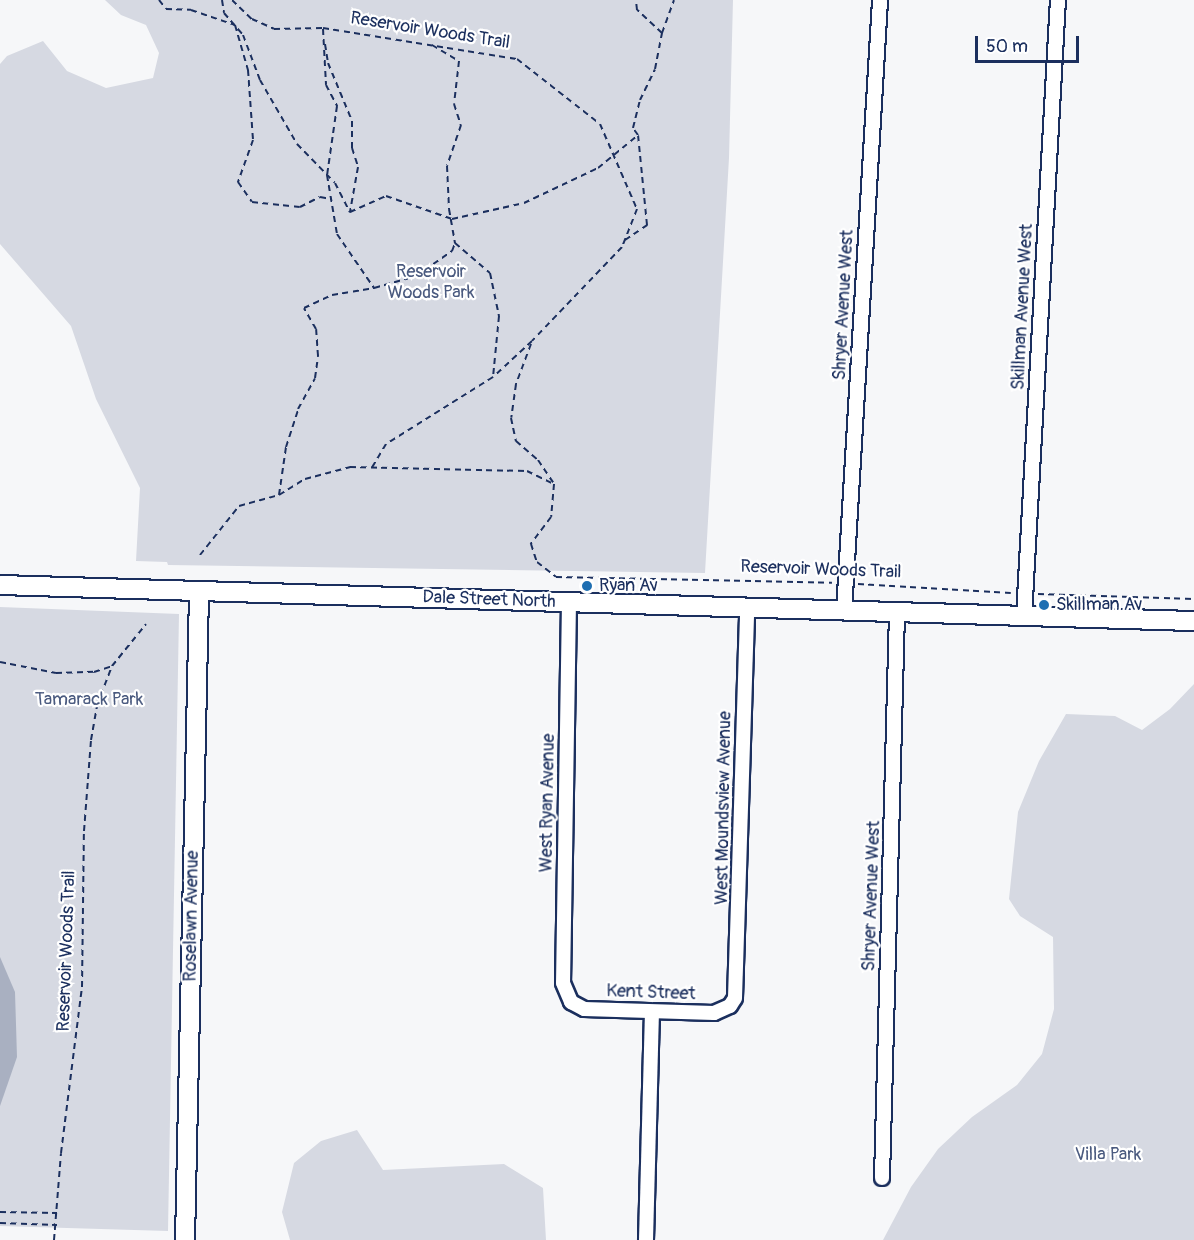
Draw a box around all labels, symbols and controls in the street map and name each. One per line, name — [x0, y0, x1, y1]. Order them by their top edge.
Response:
street label: Reservoir Woods Trail — [349, 8, 511, 54]
scale bar — [978, 24, 1082, 62]
text: 50 m — [986, 35, 1028, 58]
street label: Skillman Avenue West — [1008, 223, 1038, 391]
street label: Shryer Avenue West — [829, 229, 859, 381]
park label: Reservoir Woods Park — [387, 262, 475, 304]
street label: Reservoir Woods Trail — [740, 556, 902, 584]
place label: Ryan Av — [599, 575, 658, 597]
marker: Ryan Av — [580, 579, 594, 593]
street label: Dale Street North — [422, 587, 556, 613]
place label: Skillman Av — [1056, 594, 1142, 616]
marker: Skillman Av — [1037, 598, 1051, 612]
park label: Tamarack Park — [35, 689, 143, 711]
street label: West Moundsview Avenue — [712, 711, 736, 905]
street label: West Ryan Avenue — [536, 733, 560, 873]
street label: Shryer Avenue West — [859, 820, 885, 972]
street label: Roselawn Avenue — [180, 850, 204, 982]
street label: Reservoir Woods Trail — [53, 870, 81, 1032]
street label: Kent Street — [606, 981, 696, 1005]
park label: Villa Park — [1075, 1144, 1141, 1166]

